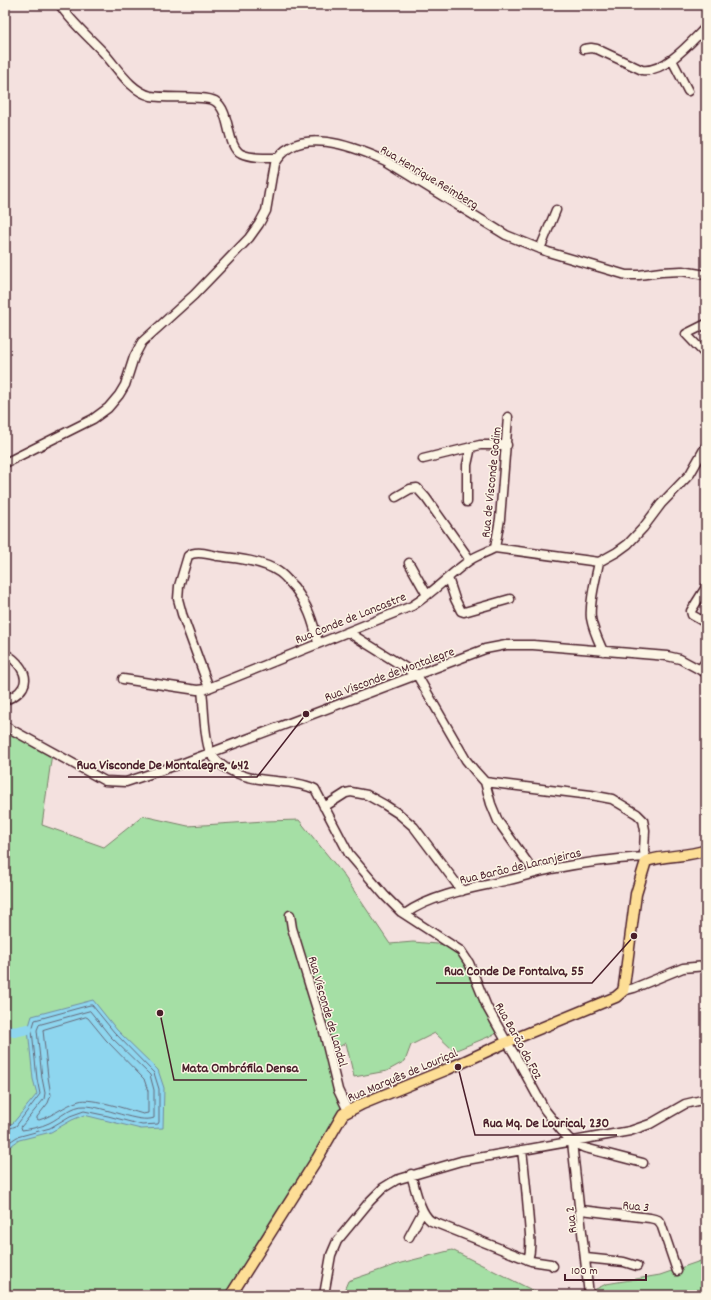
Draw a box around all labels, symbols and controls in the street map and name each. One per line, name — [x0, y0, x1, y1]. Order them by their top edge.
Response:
street label: Rua Henrique Reimberg — [376, 141, 482, 215]
street label: Rua de Visconde Godim — [477, 426, 508, 539]
street label: Rua Conde de Lancastre — [293, 588, 410, 650]
street label: Rua Visconde de Montalegre — [322, 643, 458, 708]
callout: Rua Visconde De Montalegre, 642 — [68, 751, 257, 777]
text: Rua Visconde De Montalegre, 642 — [77, 756, 249, 776]
street label: Rua Barão de Laranjeiras — [458, 844, 583, 891]
street label: Rua Visconde de Landal — [302, 954, 352, 1069]
callout: Rua Conde De Fontalva, 55 — [436, 957, 592, 983]
text: Rua Conde De Fontalva, 55 — [444, 962, 585, 982]
street label: Rua Barão da Foz — [489, 999, 547, 1083]
street label: Rua Marquês de Louriçal — [345, 1044, 461, 1108]
callout: Mata Ombrófila Densa — [174, 1054, 307, 1080]
text: Mata Ombrófila Densa — [182, 1059, 300, 1079]
callout: Rua Mq. De Lourical, 230 — [475, 1109, 617, 1135]
text: Rua Mq. De Lourical, 230 — [483, 1114, 609, 1134]
street label: Rua 3 — [621, 1197, 650, 1218]
street label: Rua 2 — [561, 1205, 584, 1234]
scale bar — [565, 1256, 646, 1282]
text: 100 m — [571, 1263, 598, 1280]

